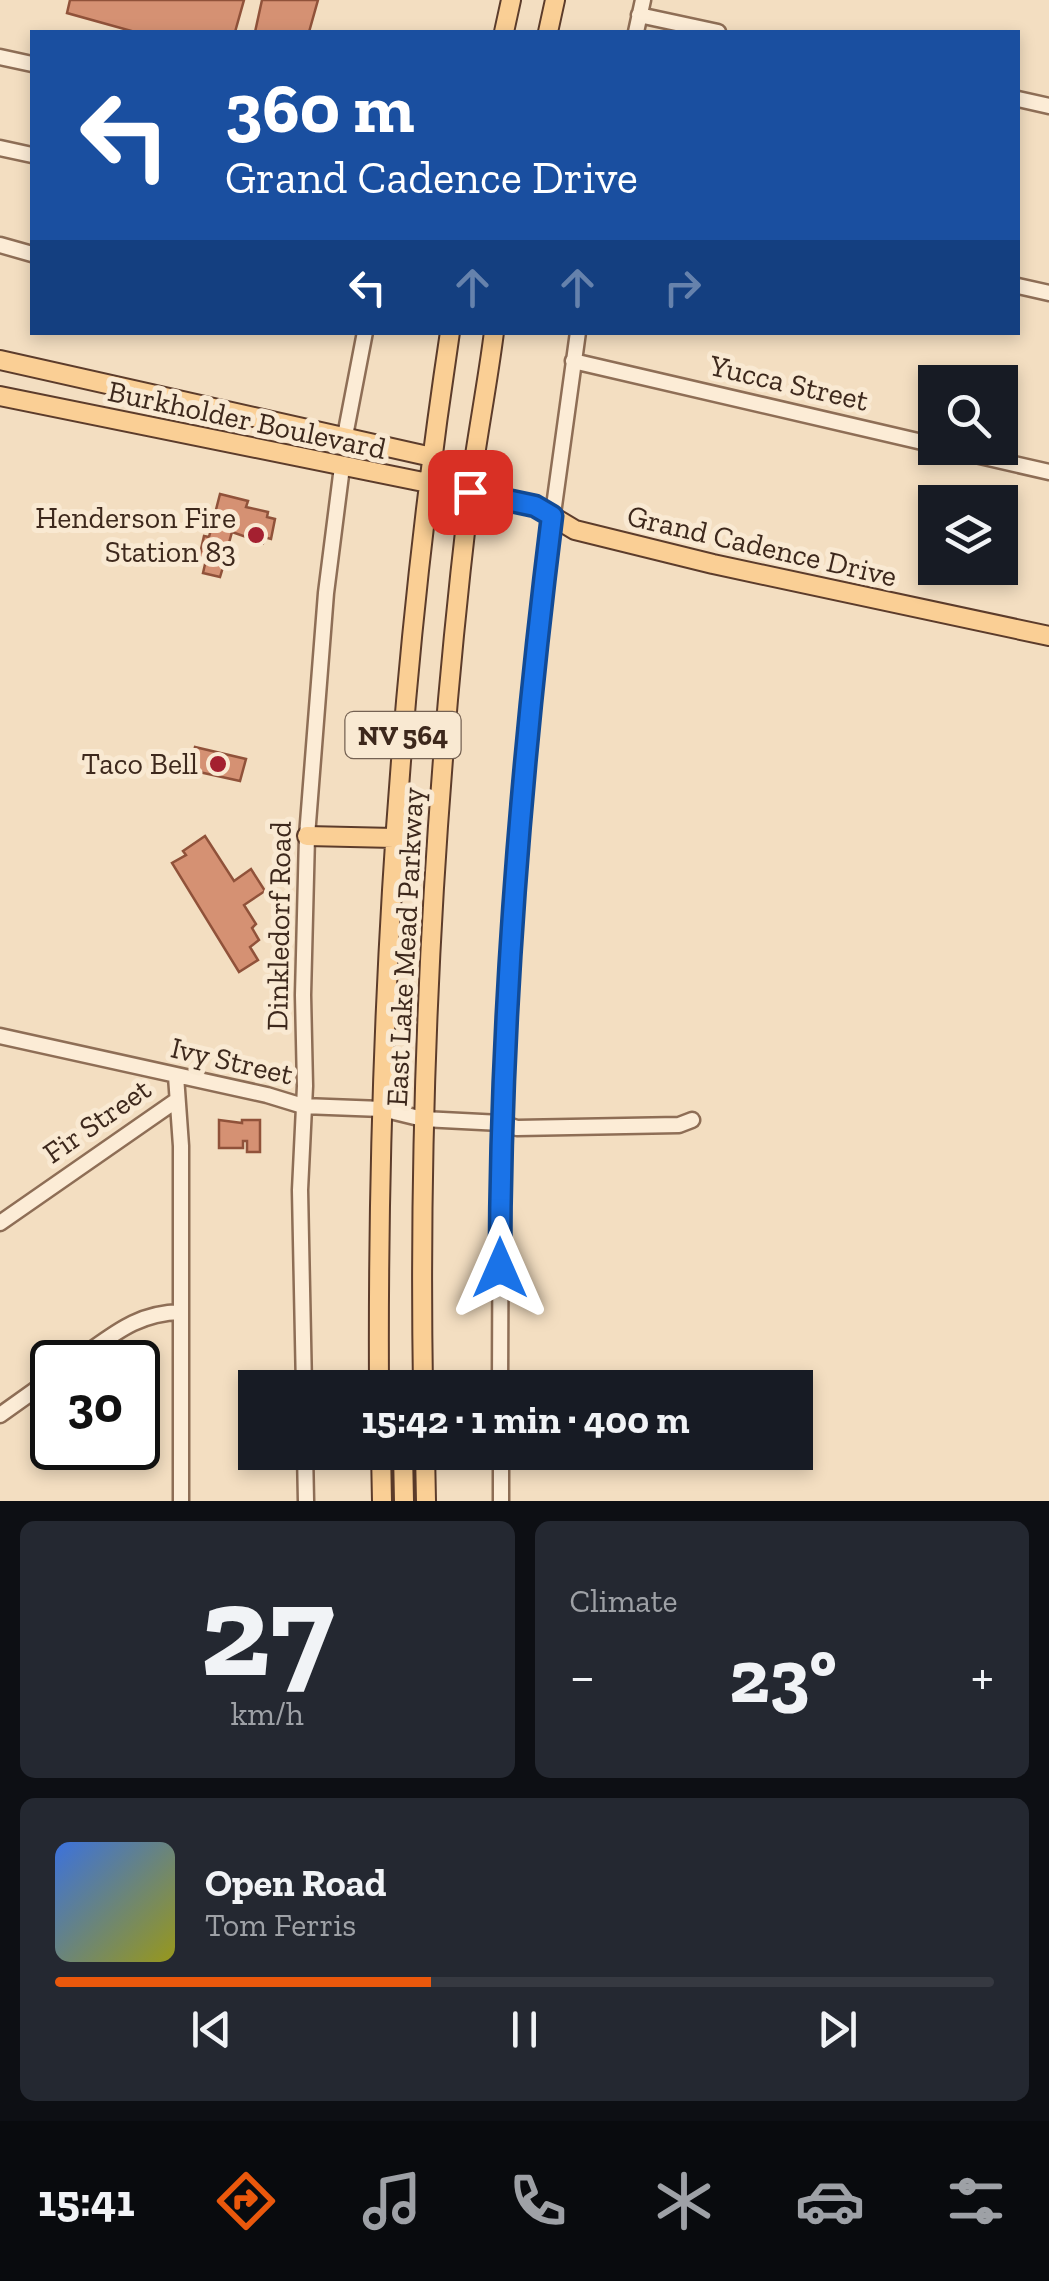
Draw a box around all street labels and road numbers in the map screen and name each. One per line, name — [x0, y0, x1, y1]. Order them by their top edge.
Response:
street label: Yucca Street — [705, 347, 872, 419]
street label: Burkholder Boulevard — [105, 373, 390, 467]
street label: Grand Cadence Drive — [624, 497, 900, 595]
road number: NV 564 — [346, 712, 460, 758]
street label: East Lake Mead Parkway — [379, 786, 431, 1107]
street label: Dinkledorf Road — [259, 820, 299, 1031]
street label: Ivy Street — [167, 1029, 297, 1093]
street label: Fir Street — [36, 1071, 158, 1171]

